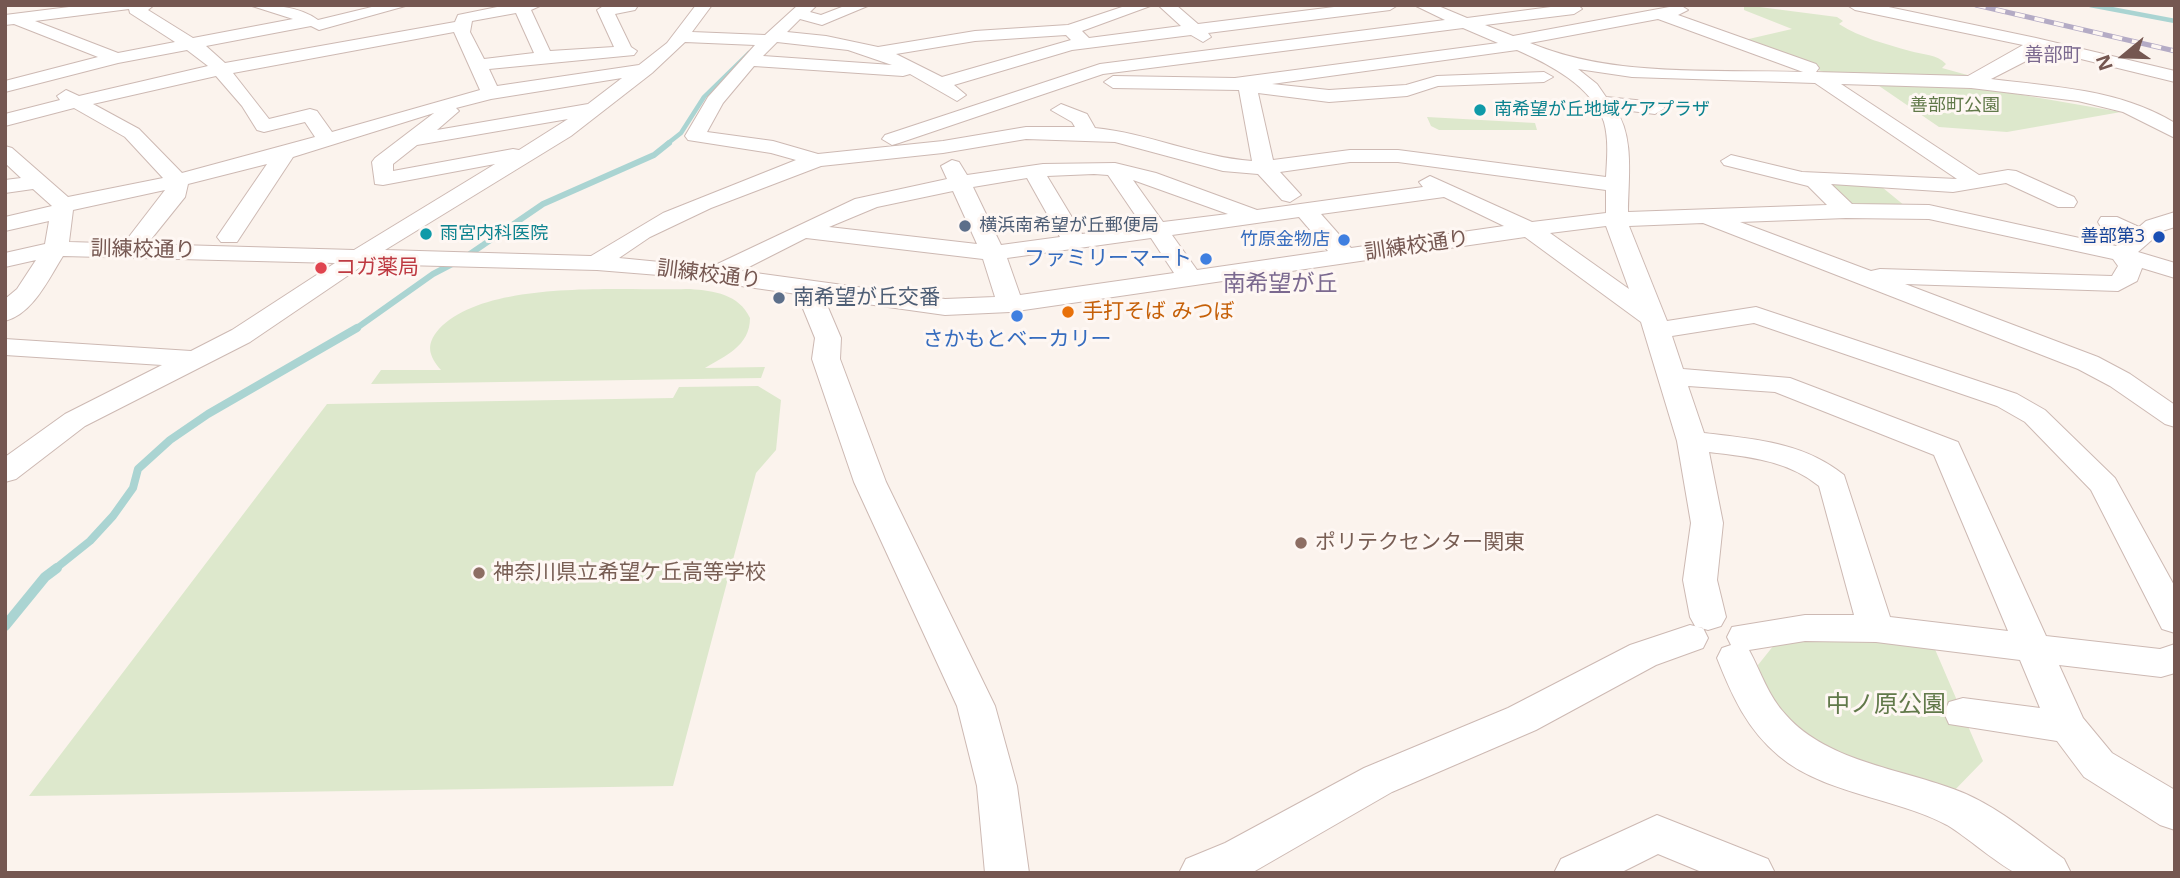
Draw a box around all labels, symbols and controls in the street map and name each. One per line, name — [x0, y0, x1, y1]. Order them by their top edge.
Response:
north arrow — [2089, 21, 2159, 91]
district label: 善部町 — [2025, 45, 2081, 67]
text: N — [2089, 51, 2119, 74]
park label: 善部町公園 — [1910, 95, 2000, 117]
place label: 南希望が丘地域ケアプラザ — [1494, 99, 1710, 121]
marker: 南希望が丘地域ケアプラザ — [1472, 102, 1488, 118]
place label: 横浜南希望が丘郵便局 — [979, 215, 1159, 237]
marker: 横浜南希望が丘郵便局 — [957, 218, 973, 234]
place label: 雨宮内科医院 — [440, 223, 548, 245]
marker: 雨宮内科医院 — [418, 226, 434, 242]
street label: 訓練校通り — [1363, 226, 1471, 266]
place label: 善部第3 — [2081, 226, 2145, 248]
place label: 竹原金物店 — [1240, 229, 1330, 251]
marker: 善部第3 — [2151, 229, 2167, 245]
marker: 竹原金物店 — [1336, 232, 1352, 248]
street label: 訓練校通り — [90, 236, 196, 264]
place label: ファミリーマート — [1024, 246, 1192, 272]
marker: ファミリーマート — [1198, 251, 1214, 267]
place label: コガ薬局 — [335, 255, 419, 281]
street label: 訓練校通り — [655, 256, 763, 294]
marker: コガ薬局 — [313, 260, 329, 276]
district label: 南希望が丘 — [1223, 270, 1337, 298]
place label: 南希望が丘交番 — [793, 285, 940, 311]
marker: 南希望が丘交番 — [771, 290, 787, 306]
place label: 手打そば みつぼ — [1082, 299, 1234, 325]
marker: 手打そば みつぼ — [1060, 304, 1076, 320]
marker: さかもとベーカリー — [1009, 308, 1025, 324]
place label: さかもとベーカリー — [923, 327, 1111, 353]
place label: ポリテクセンター関東 — [1315, 530, 1525, 556]
marker: ポリテクセンター関東 — [1293, 535, 1309, 551]
place label: 神奈川県立希望ケ丘高等学校 — [493, 560, 766, 586]
marker: 神奈川県立希望ケ丘高等学校 — [471, 565, 487, 581]
park label: 中ノ原公園 — [1826, 691, 1946, 719]

